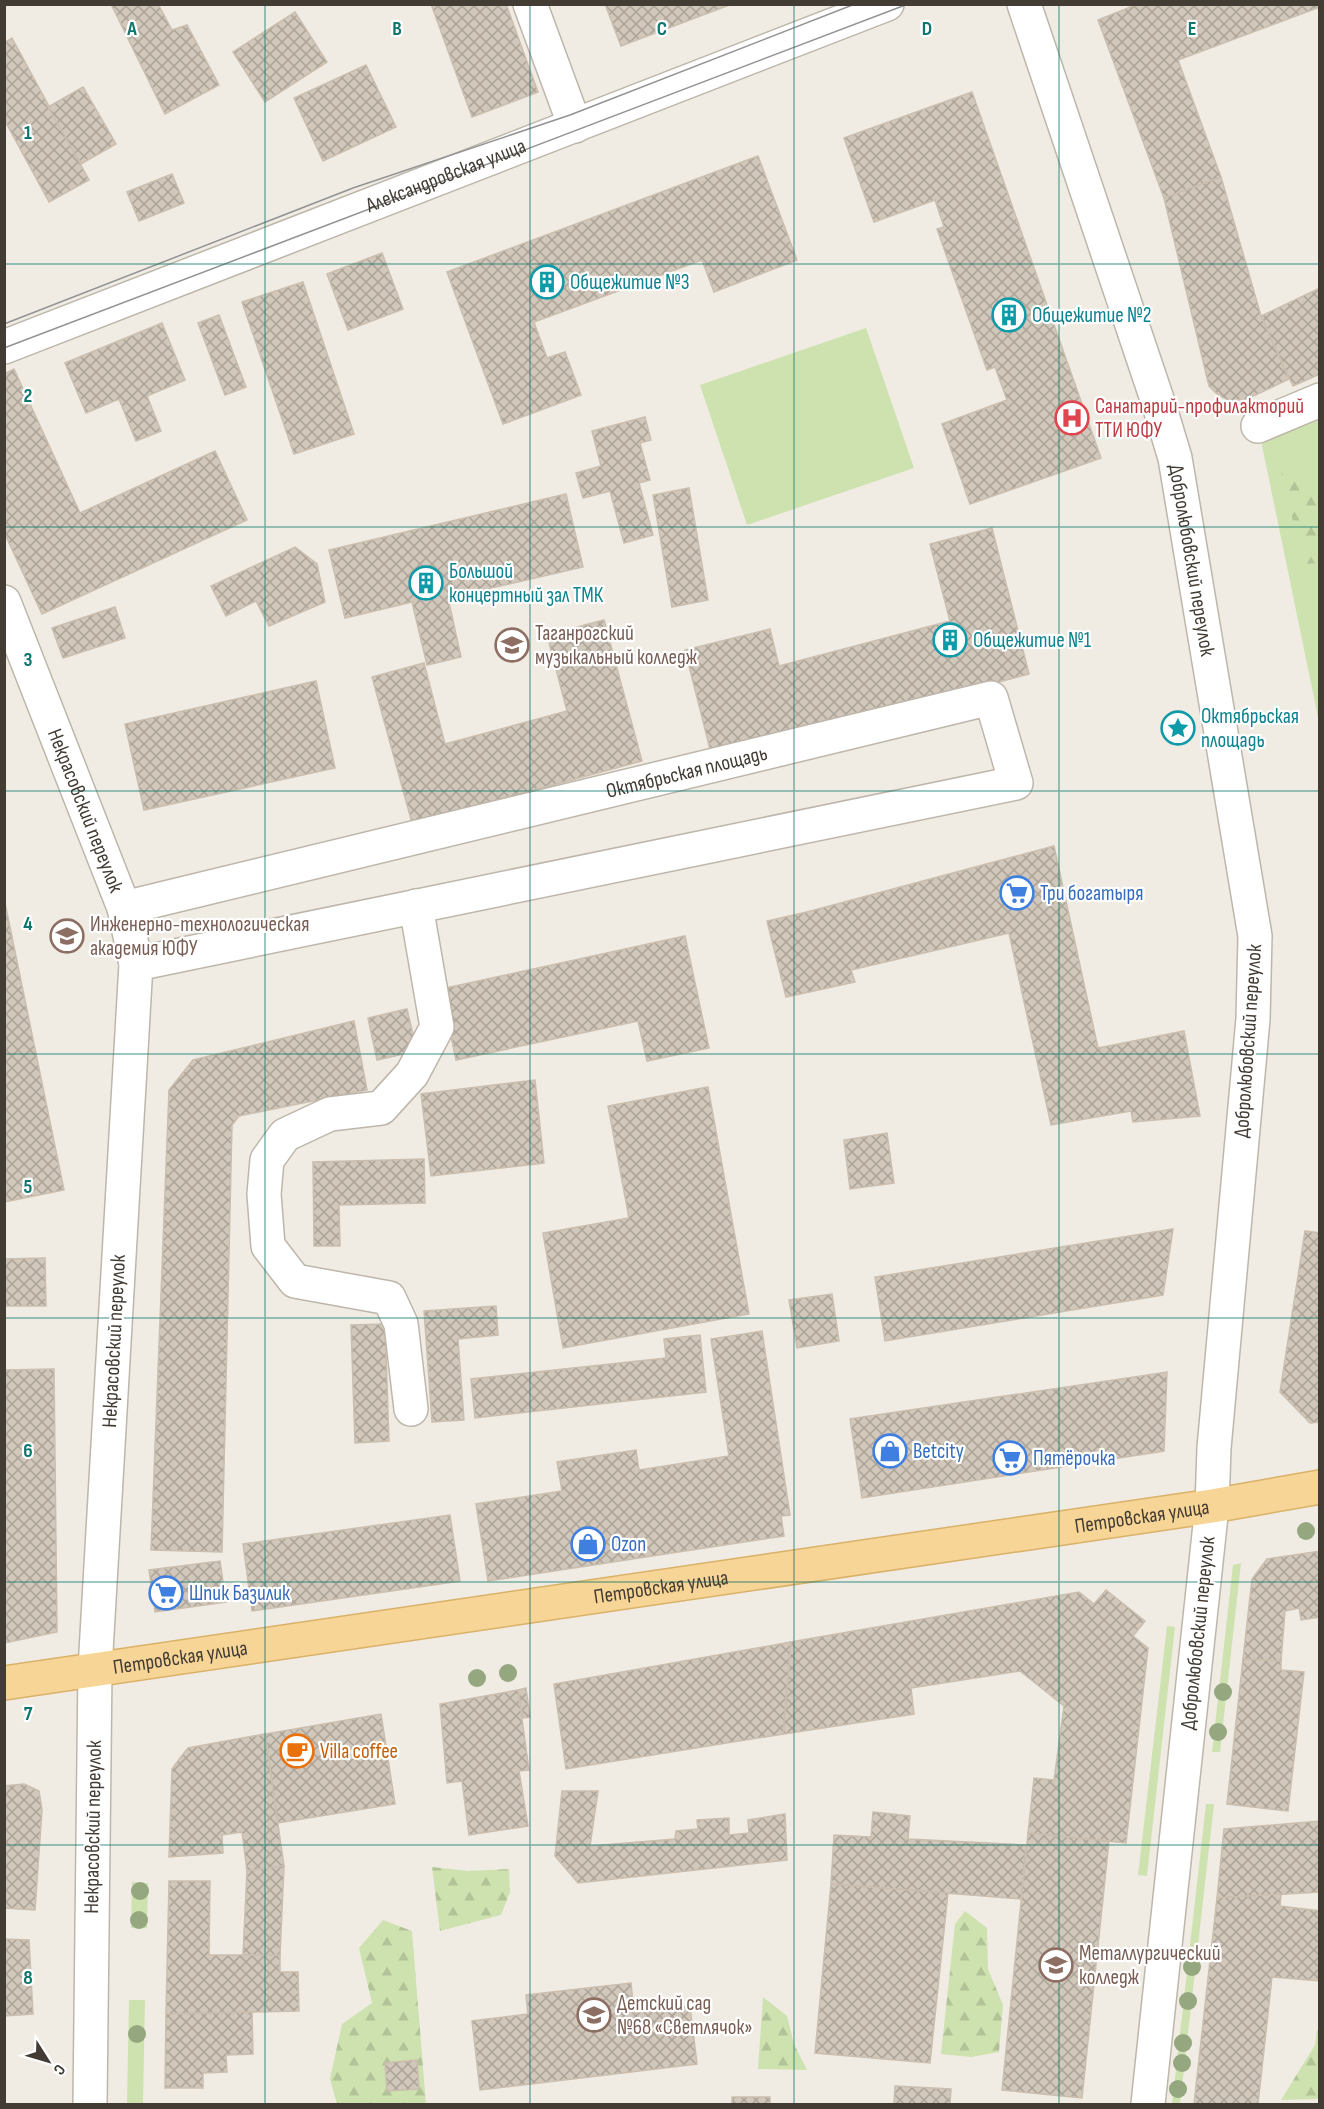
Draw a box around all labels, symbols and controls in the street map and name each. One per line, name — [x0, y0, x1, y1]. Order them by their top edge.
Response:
text: A — [126, 17, 137, 41]
text: B — [392, 17, 402, 41]
text: C — [657, 17, 667, 41]
text: D — [922, 17, 932, 41]
text: E — [1188, 17, 1196, 41]
text: 1 — [24, 121, 32, 145]
street label: Александровская улица — [361, 133, 529, 218]
building icon: Общежитие №3 — [529, 264, 565, 300]
place label: Общежитие №3 — [570, 270, 690, 295]
building icon: Общежитие №2 — [991, 297, 1027, 333]
place label: Общежитие №2 — [1032, 303, 1152, 328]
text: 2 — [24, 384, 32, 408]
place label: Санатарий-профилакторий ТТИ ЮФУ — [1095, 394, 1304, 443]
hospital icon: Санатарий-профилакторий ТТИ ЮФУ — [1054, 400, 1090, 436]
street label: Добролюбовский переулок — [1164, 462, 1220, 658]
place label: Большой концертный зал ТМК — [449, 559, 604, 608]
building icon: Большой концертный зал ТМК — [408, 565, 444, 601]
place label: Таганрогский музыкальный колледж — [535, 621, 698, 670]
building icon: Общежитие №1 — [932, 622, 968, 658]
school or university icon: Таганрогский музыкальный колледж — [494, 627, 530, 663]
place label: Общежитие №1 — [973, 628, 1092, 653]
text: 3 — [24, 648, 33, 672]
place label: Октябрьская площадь — [1201, 704, 1299, 753]
place icon: Октябрьская площадь — [1160, 710, 1196, 746]
street label: Некрасовский переулок — [42, 725, 129, 896]
street label: Октябрьская площадь — [604, 740, 770, 803]
supermarket icon: Три богатыря — [999, 875, 1035, 911]
place label: Три богатыря — [1040, 881, 1143, 906]
text: 4 — [23, 912, 33, 936]
place label: Инженерно-технологическая академия ЮФУ — [90, 912, 309, 961]
school or university icon: Инженерно-технологическая академия ЮФУ — [49, 918, 85, 954]
street label: Добролюбовский переулок — [1229, 943, 1267, 1139]
text: 5 — [24, 1175, 33, 1199]
street label: Некрасовский переулок — [97, 1254, 131, 1428]
shop icon: Betcity — [872, 1433, 908, 1469]
text: 6 — [23, 1439, 33, 1463]
place label: Betcity — [913, 1439, 964, 1464]
supermarket icon: Пятёрочка — [992, 1440, 1028, 1476]
place label: Пятёрочка — [1033, 1446, 1116, 1471]
street label: Петровская улица — [1073, 1494, 1211, 1538]
shop icon: Ozon — [570, 1526, 606, 1562]
place label: Ozon — [611, 1532, 646, 1557]
street label: Добролюбовский переулок — [1175, 1535, 1221, 1731]
street label: Петровская улица — [592, 1565, 730, 1609]
supermarket icon: Шпик Базилик — [148, 1575, 184, 1611]
place label: Шпик Базилик — [189, 1581, 290, 1606]
street label: Петровская улица — [111, 1635, 249, 1679]
text: 7 — [24, 1702, 33, 1726]
cafe icon: Villa coffee — [279, 1733, 315, 1769]
place label: Villa coffee — [320, 1739, 398, 1764]
street label: Некрасовский переулок — [79, 1740, 107, 1914]
place label: Металлургический колледж — [1079, 1941, 1220, 1990]
school or university icon: Металлургический колледж — [1038, 1947, 1074, 1983]
text: 8 — [23, 1966, 33, 1990]
place label: Детский сад №68 «Светлячок» — [617, 1991, 753, 2040]
school or university icon: Детский сад №68 «Светлячок» — [576, 1997, 612, 2033]
north arrow — [18, 2031, 78, 2091]
text: С — [49, 2060, 69, 2078]

